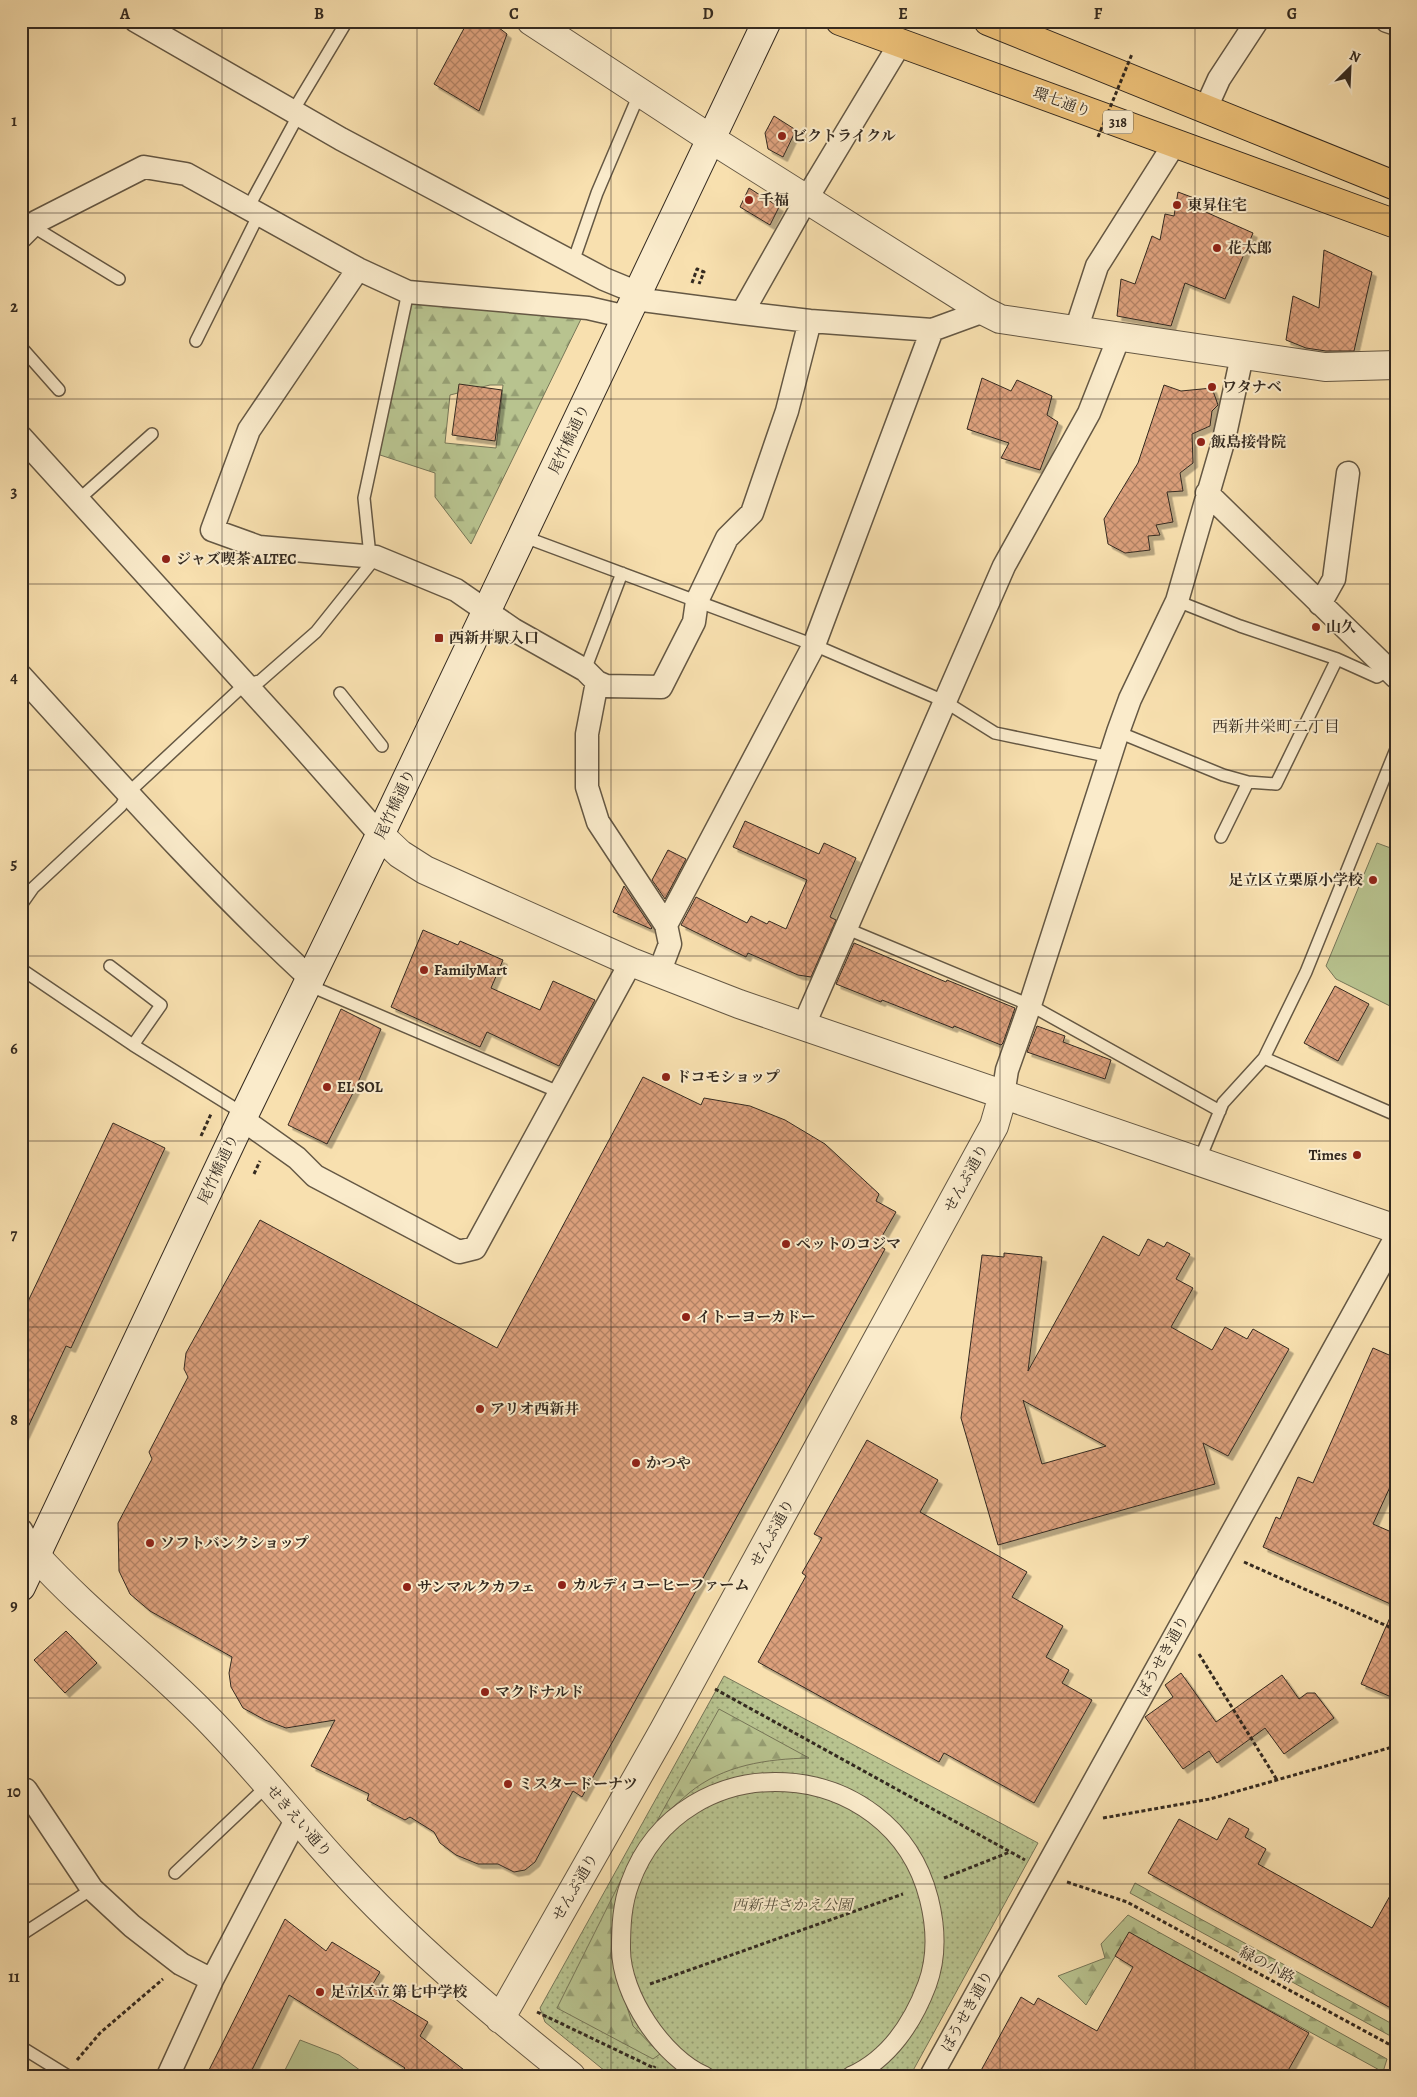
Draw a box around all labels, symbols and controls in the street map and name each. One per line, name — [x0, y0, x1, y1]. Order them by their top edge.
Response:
text: A — [119, 3, 131, 25]
text: B — [314, 3, 324, 25]
text: C — [509, 3, 519, 25]
text: D — [702, 3, 714, 25]
text: E — [898, 3, 908, 25]
text: F — [1094, 3, 1103, 25]
text: G — [1287, 3, 1297, 25]
north arrow — [1324, 42, 1374, 92]
text: N — [1347, 46, 1364, 67]
street label: 環七通り — [1030, 82, 1094, 122]
text: 1 — [11, 110, 17, 132]
road number: 318 — [1103, 110, 1133, 134]
place label: ビクトライクル — [792, 126, 896, 146]
marker: ビクトライクル — [776, 130, 788, 142]
place label: 千福 — [759, 190, 789, 210]
marker: 千福 — [743, 194, 755, 206]
place label: 東昇住宅 — [1187, 195, 1247, 215]
marker: 東昇住宅 — [1171, 199, 1183, 211]
place label: 花太郎 — [1227, 238, 1272, 258]
marker: 花太郎 — [1211, 242, 1223, 254]
text: 2 — [10, 296, 18, 318]
place label: ワタナベ — [1222, 377, 1282, 397]
marker: ワタナベ — [1206, 381, 1218, 393]
street label: 尾竹橋通り — [544, 401, 594, 477]
place label: 飯島接骨院 — [1211, 432, 1286, 452]
marker: 飯島接骨院 — [1195, 436, 1207, 448]
text: 3 — [11, 481, 18, 503]
place label: ジャズ喫茶 ALTEC — [176, 549, 297, 569]
marker: ジャズ喫茶 ALTEC — [160, 553, 172, 565]
place label: 山久 — [1326, 617, 1356, 637]
marker: 山久 — [1310, 621, 1322, 633]
place label: 西新井駅入口 — [449, 628, 539, 648]
marker: 西新井駅入口 — [433, 632, 445, 644]
text: 4 — [10, 667, 18, 689]
district label: 西新井栄町二丁目 — [1212, 716, 1340, 738]
street label: 尾竹橋通り — [370, 766, 420, 842]
text: 5 — [11, 853, 18, 875]
place label: 足立区立栗原小学校 — [1228, 870, 1363, 890]
marker: 足立区立栗原小学校 — [1367, 874, 1379, 886]
place label: FamilyMart — [434, 960, 507, 980]
marker: FamilyMart — [418, 964, 430, 976]
text: 6 — [10, 1038, 18, 1060]
place label: ドコモショップ — [676, 1067, 780, 1087]
marker: ドコモショップ — [660, 1071, 672, 1083]
place label: EL SOL — [337, 1077, 383, 1097]
marker: EL SOL — [321, 1081, 333, 1093]
street label: 尾竹橋通り — [193, 1131, 243, 1207]
street label: せんぷ通り — [939, 1140, 993, 1216]
place label: Times — [1309, 1145, 1347, 1165]
marker: Times — [1351, 1149, 1363, 1161]
text: 7 — [11, 1224, 18, 1246]
place label: ペットのコジマ — [796, 1234, 901, 1254]
marker: ペットのコジマ — [780, 1238, 792, 1250]
place label: イトーヨーカドー — [696, 1307, 816, 1327]
marker: イトーヨーカドー — [680, 1311, 692, 1323]
place label: アリオ西新井 — [490, 1399, 579, 1419]
marker: アリオ西新井 — [474, 1403, 486, 1415]
text: 8 — [10, 1409, 18, 1431]
place label: かつや — [646, 1453, 691, 1473]
marker: かつや — [630, 1457, 642, 1469]
street label: せんぷ通り — [745, 1495, 799, 1571]
place label: ソフトバンクショップ — [160, 1533, 309, 1553]
marker: ソフトバンクショップ — [144, 1537, 156, 1549]
place label: カルディコーヒーファーム — [572, 1575, 749, 1595]
place label: サンマルクカフェ — [417, 1577, 535, 1597]
marker: カルディコーヒーファーム — [556, 1579, 568, 1591]
marker: サンマルクカフェ — [401, 1581, 413, 1593]
text: 9 — [10, 1595, 18, 1617]
street label: ぼうせき通り — [1132, 1612, 1194, 1700]
place label: マクドナルド — [495, 1682, 584, 1702]
marker: マクドナルド — [479, 1686, 491, 1698]
place label: ミスタードーナツ — [518, 1774, 638, 1794]
marker: ミスタードーナツ — [502, 1778, 514, 1790]
street label: せきえい通り — [262, 1780, 336, 1862]
text: 10 — [7, 1781, 21, 1803]
street label: せんぷ通り — [548, 1850, 602, 1924]
park label: 西新井さかえ公園 — [732, 1895, 855, 1915]
street label: 緑の小路 — [1236, 1942, 1298, 1988]
text: 11 — [8, 1966, 20, 1988]
street label: ぼうせき通り — [936, 1967, 998, 2055]
place label: 足立区立 第七中学校 — [330, 1982, 468, 2002]
marker: 足立区立 第七中学校 — [314, 1986, 326, 1998]

